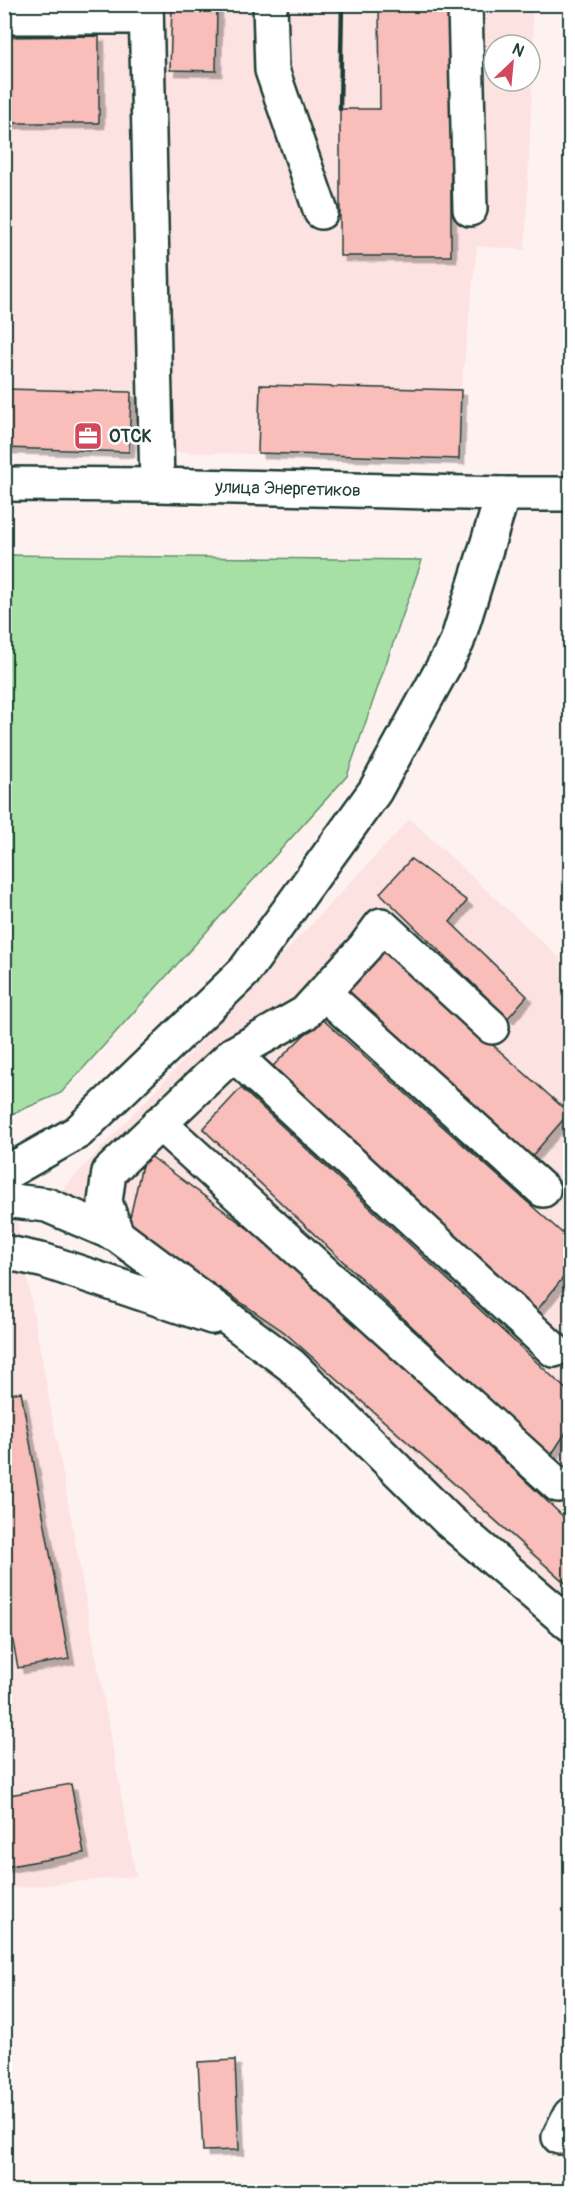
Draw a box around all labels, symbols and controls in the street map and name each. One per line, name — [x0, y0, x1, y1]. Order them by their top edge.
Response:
north arrow — [482, 33, 542, 93]
text: N — [509, 39, 528, 62]
office icon: ОТСК — [72, 420, 104, 452]
place label: ОТСК — [109, 425, 152, 448]
street label: улица Энергетиков — [214, 475, 361, 502]

